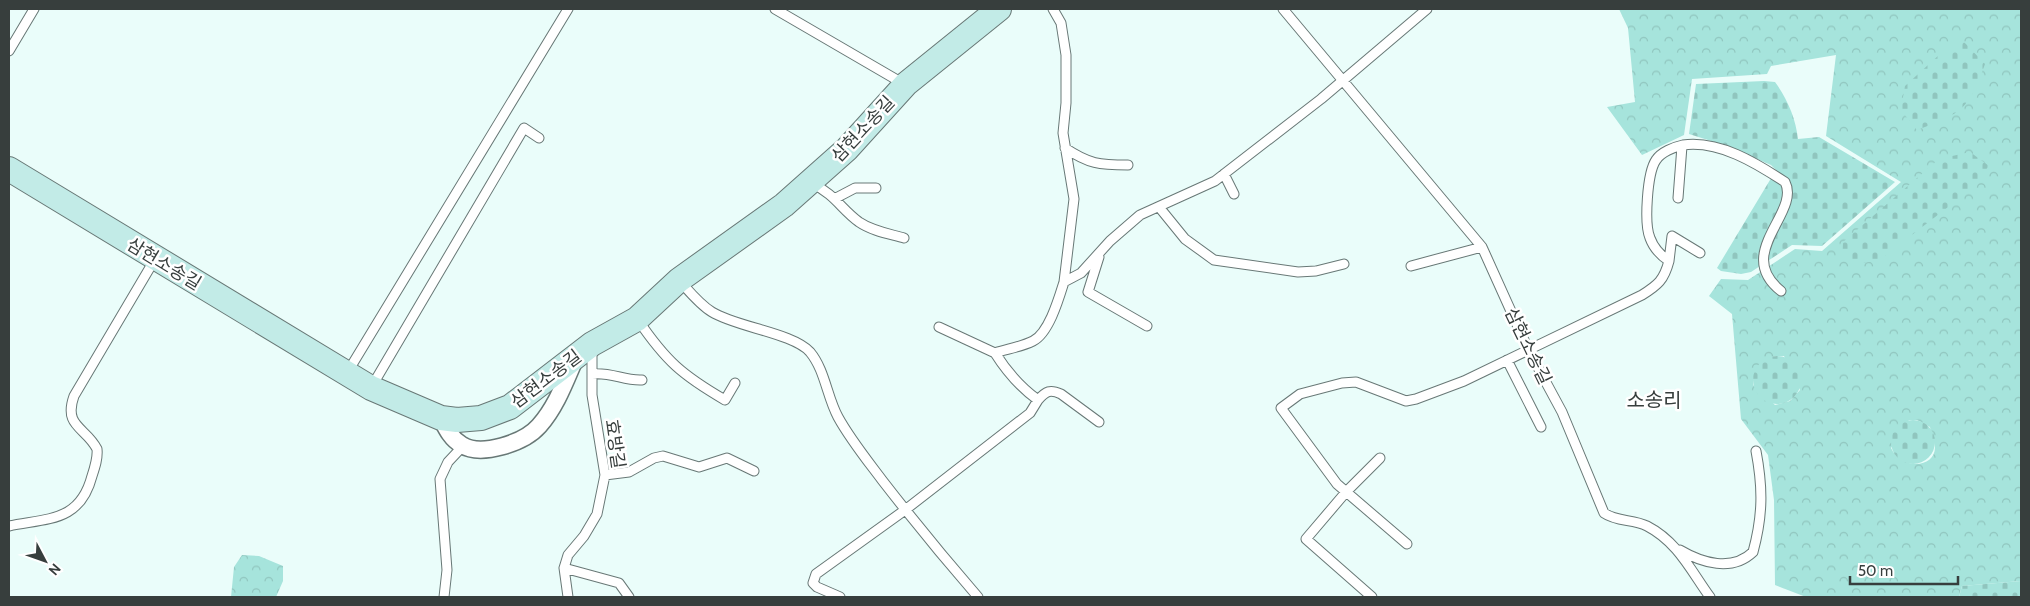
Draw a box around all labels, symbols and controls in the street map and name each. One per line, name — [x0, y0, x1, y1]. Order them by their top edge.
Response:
street label: 삼현소송길 — [827, 91, 899, 167]
street label: 삼현소송길 — [123, 233, 205, 295]
street label: 삼현소송길 — [1500, 304, 1556, 388]
street label: 삼현소송길 — [506, 345, 586, 413]
district label: 소송리 — [1626, 388, 1682, 412]
street label: 효방길 — [601, 418, 629, 470]
north arrow — [20, 536, 70, 586]
scale bar — [1850, 554, 1958, 586]
text: N — [45, 560, 65, 579]
text: 50 m — [1858, 562, 1893, 580]

